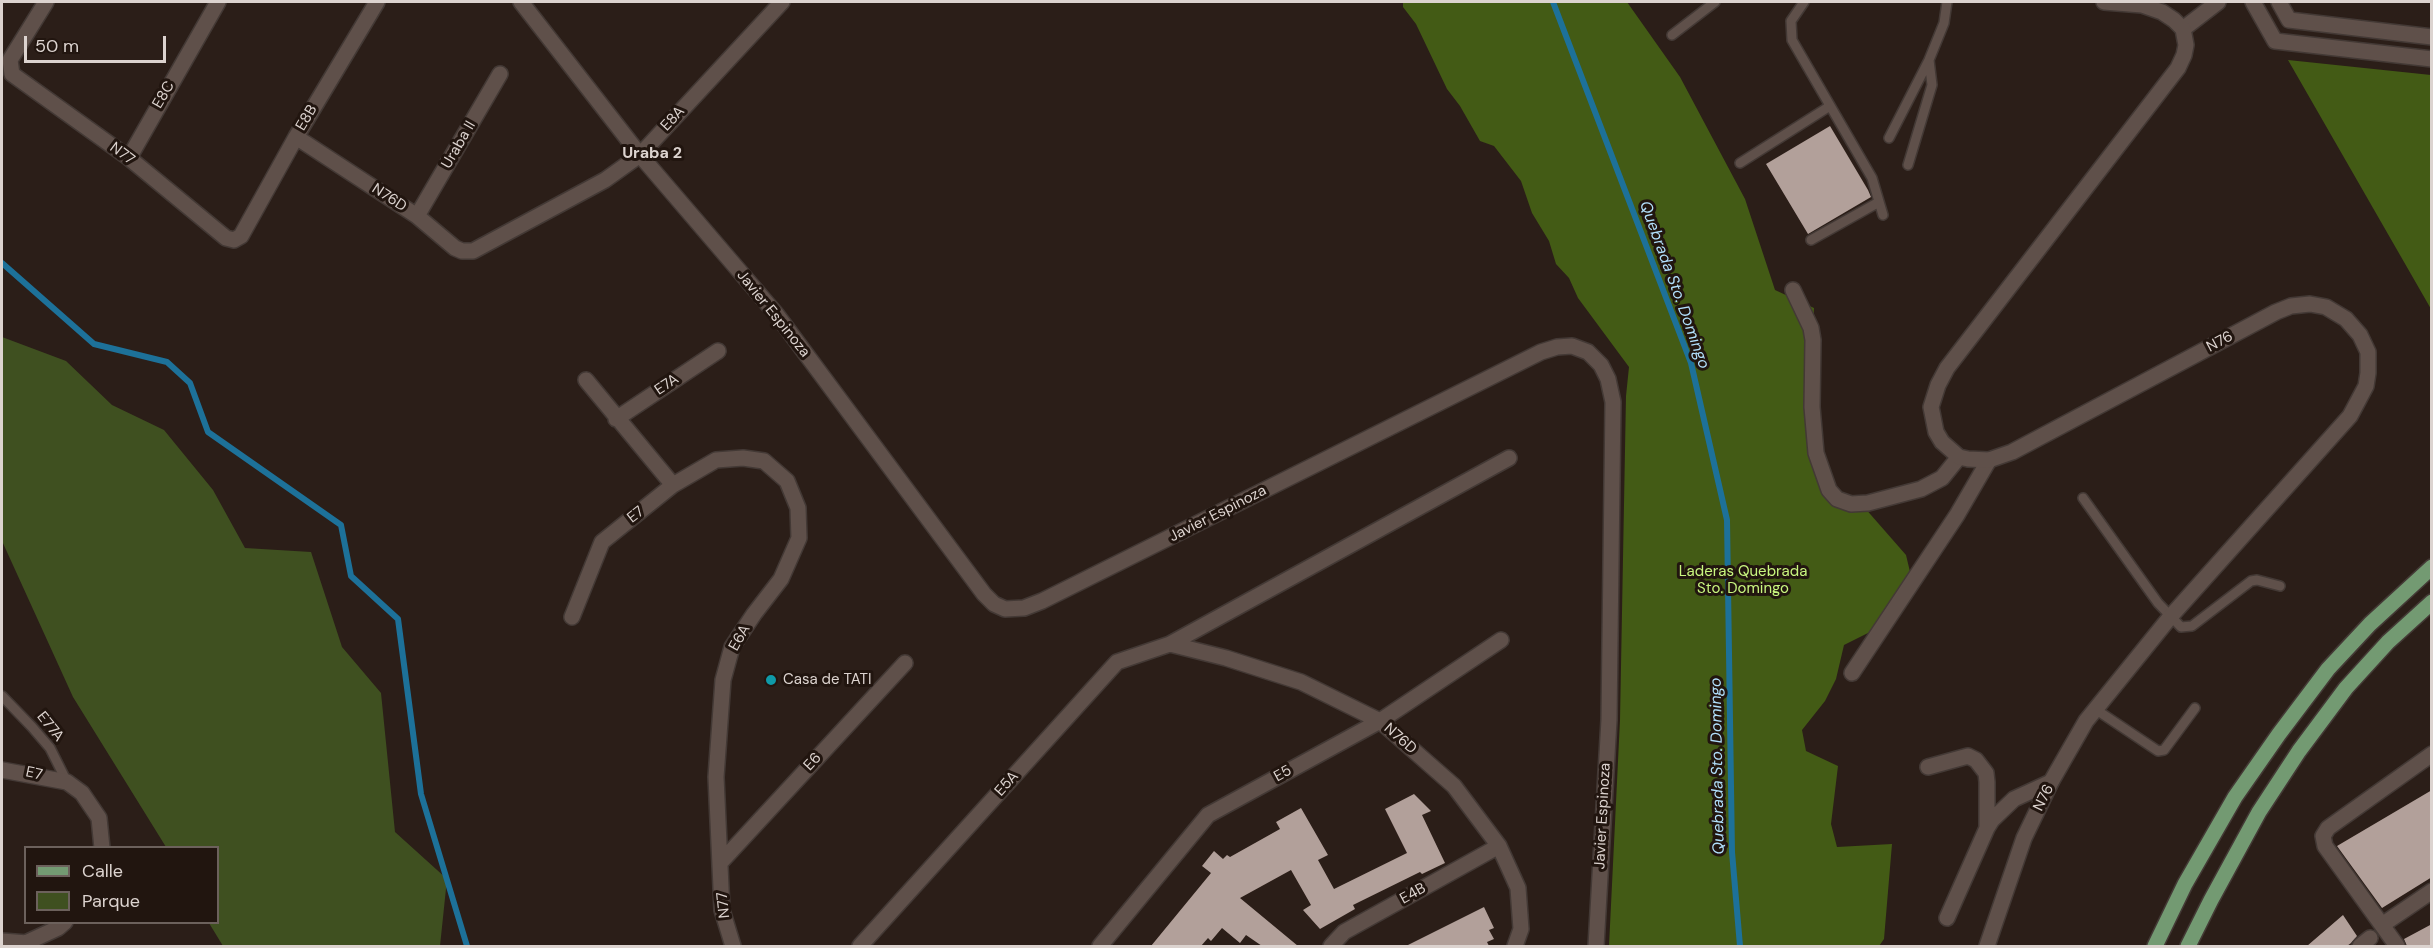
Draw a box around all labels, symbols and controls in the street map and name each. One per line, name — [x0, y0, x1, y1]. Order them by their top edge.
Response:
scale bar — [27, 24, 170, 62]
text: 50 m — [35, 34, 79, 58]
street label: E8C — [149, 78, 179, 112]
street label: E8B — [292, 102, 322, 134]
street label: E8A — [657, 103, 689, 135]
street label: Uraba II — [438, 118, 480, 172]
street label: N77 — [106, 139, 138, 169]
district label: Uraba 2 — [622, 144, 682, 164]
street label: N76D — [368, 180, 410, 216]
water label: Quebrada Sto. Domingo — [1635, 198, 1713, 372]
street label: Javier Espinoza — [732, 267, 814, 361]
street label: N76 — [2204, 328, 2236, 356]
street label: E7A — [652, 371, 682, 399]
street label: Javier Espinoza — [1166, 482, 1270, 546]
street label: E7 — [624, 503, 648, 527]
park label: Laderas Quebrada Sto. Domingo — [1679, 563, 1807, 598]
street label: E6A — [726, 622, 754, 654]
place label: Casa de TATI — [783, 671, 871, 689]
marker: Casa de TATI — [764, 673, 778, 687]
water label: Quebrada Sto. Domingo — [1707, 677, 1729, 855]
street label: E77A — [33, 708, 67, 746]
street label: N76D — [1380, 720, 1420, 758]
street label: E6 — [800, 749, 826, 775]
street label: E5 — [1271, 762, 1295, 786]
street label: Javier Espinoza — [1591, 762, 1615, 870]
street label: E7 — [24, 763, 44, 785]
street label: E5A — [991, 768, 1023, 800]
street label: N76 — [2030, 782, 2058, 814]
legend — [24, 846, 219, 924]
text: Calle — [82, 859, 123, 883]
street label: E4B — [1397, 880, 1429, 908]
text: Parque — [82, 889, 140, 913]
street label: N77 — [714, 891, 734, 919]

